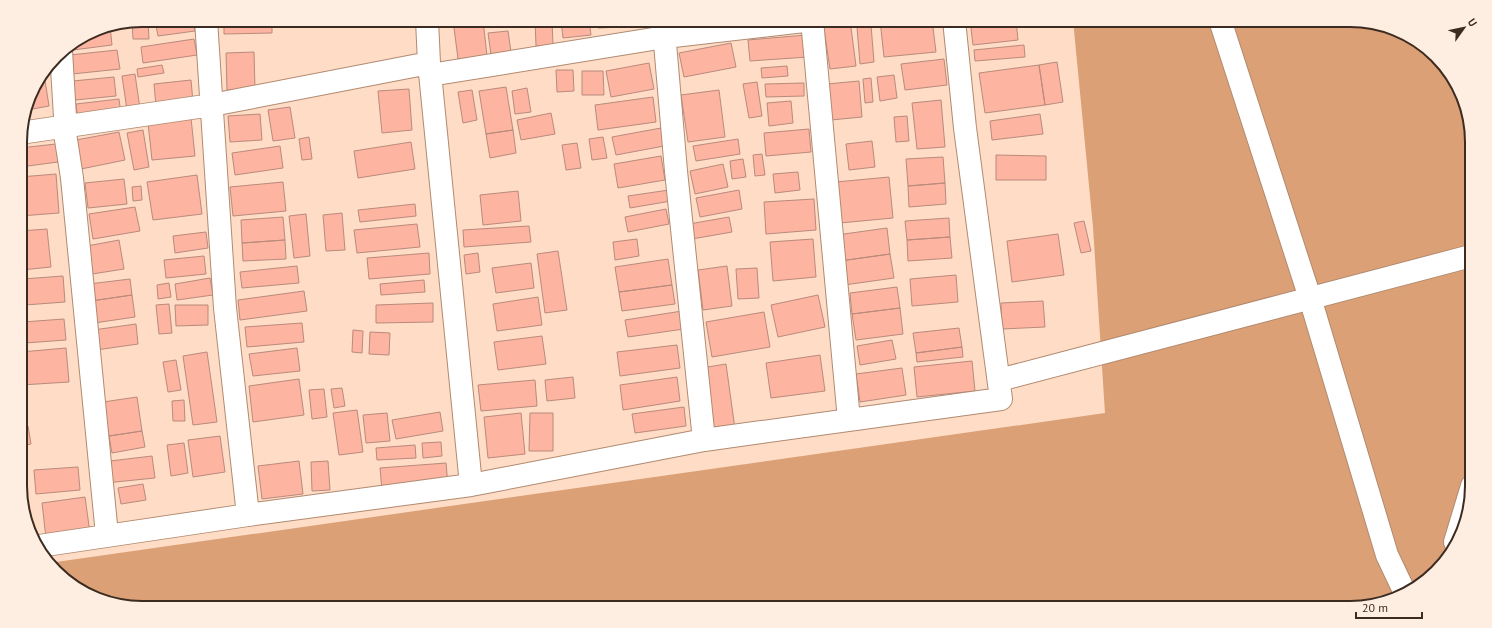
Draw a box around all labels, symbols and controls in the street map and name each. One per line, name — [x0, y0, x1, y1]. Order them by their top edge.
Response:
north arrow — [1444, 8, 1484, 48]
text: U — [1465, 16, 1480, 29]
scale bar — [1356, 594, 1422, 620]
text: 20 m — [1362, 600, 1388, 615]

